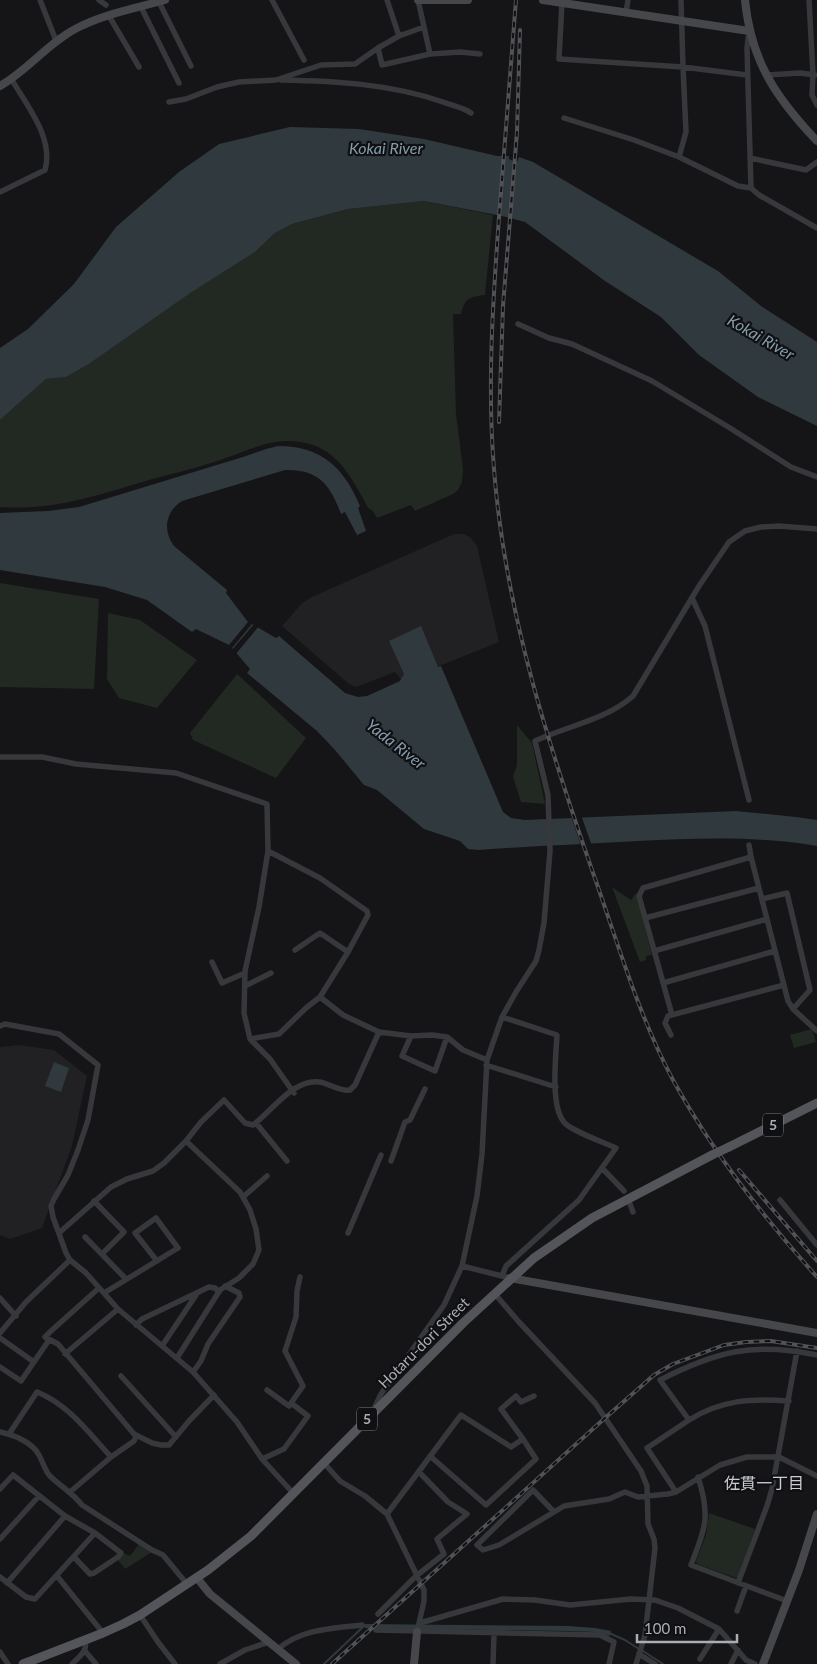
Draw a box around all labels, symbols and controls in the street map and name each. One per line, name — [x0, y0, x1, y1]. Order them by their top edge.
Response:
water label: Kokai River — [349, 138, 423, 157]
water label: Kokai River — [724, 310, 798, 364]
water label: Yada River — [363, 715, 430, 773]
road number: 5 — [763, 1114, 783, 1136]
street label: Hotaru-dori Street — [374, 1293, 473, 1391]
road number: 5 — [357, 1408, 377, 1430]
district label: 佐貫一丁目 — [724, 1473, 804, 1492]
scale bar — [637, 1612, 737, 1644]
text: 100 m — [644, 1619, 686, 1637]

